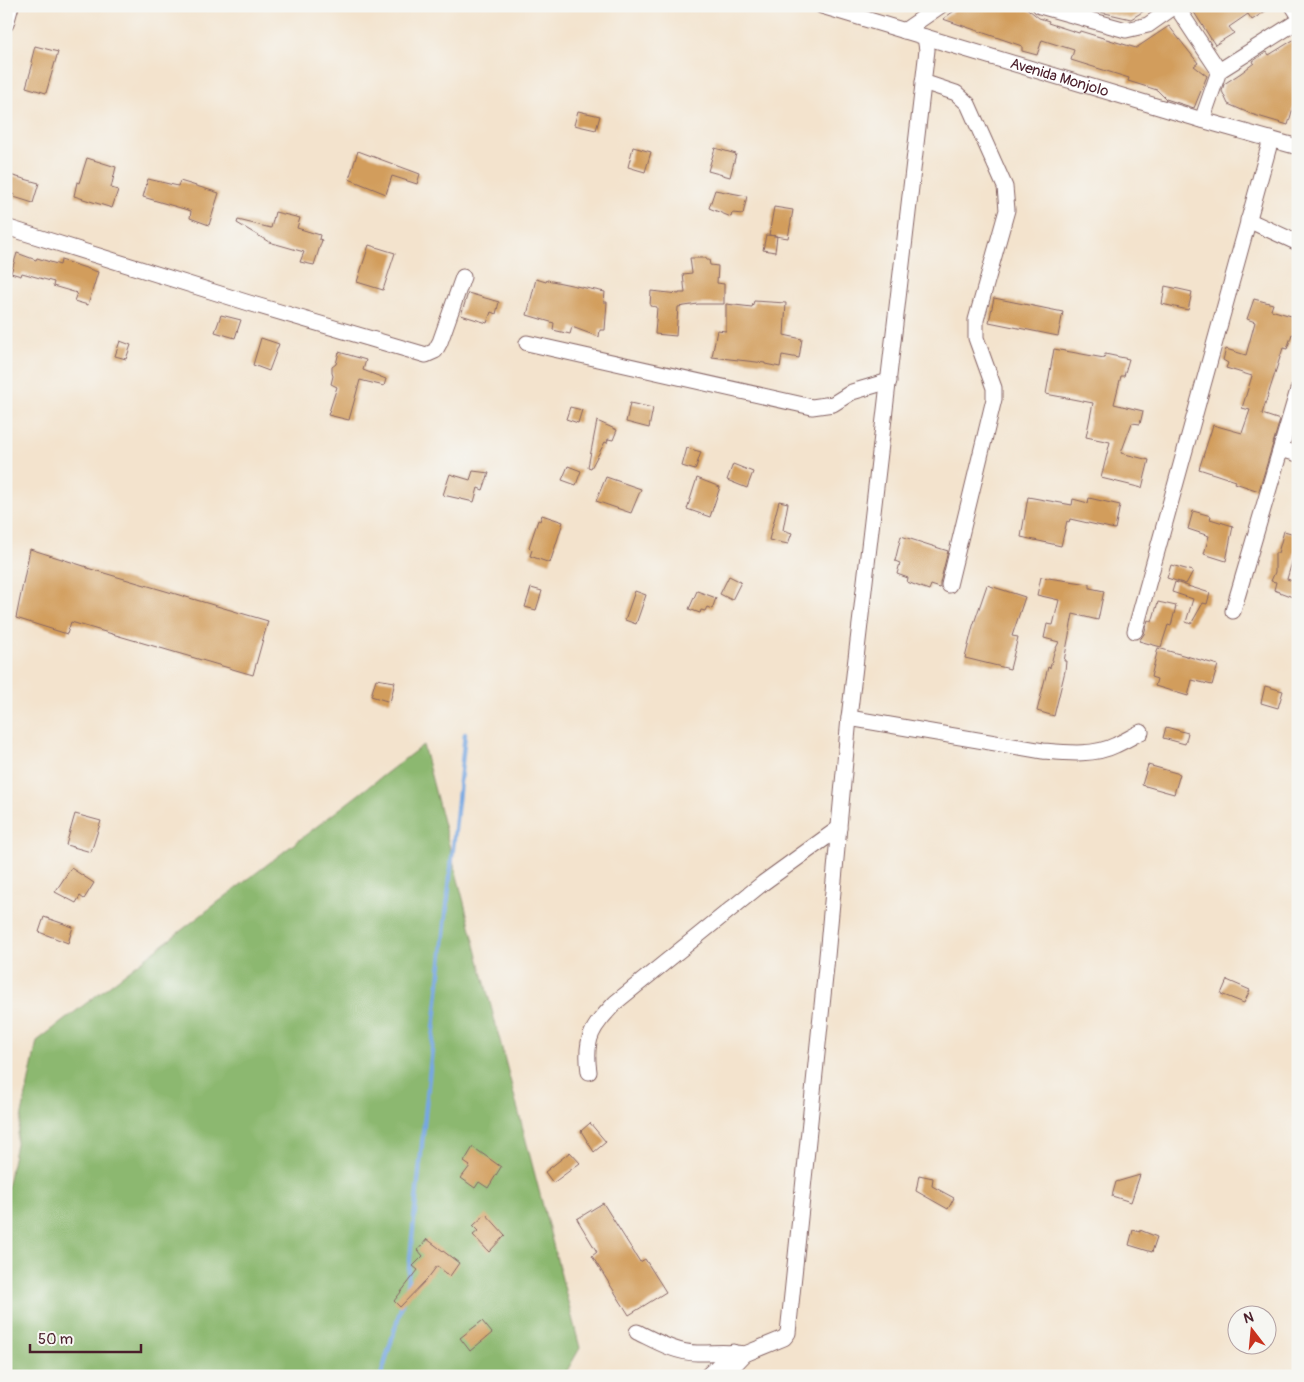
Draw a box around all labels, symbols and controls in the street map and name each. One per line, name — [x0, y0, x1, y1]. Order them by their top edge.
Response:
street label: Avenida Monjolo — [1008, 54, 1111, 101]
north arrow — [1226, 1304, 1276, 1354]
text: N — [1242, 1309, 1255, 1327]
scale bar — [30, 1322, 141, 1354]
text: 50 m — [38, 1330, 73, 1349]

